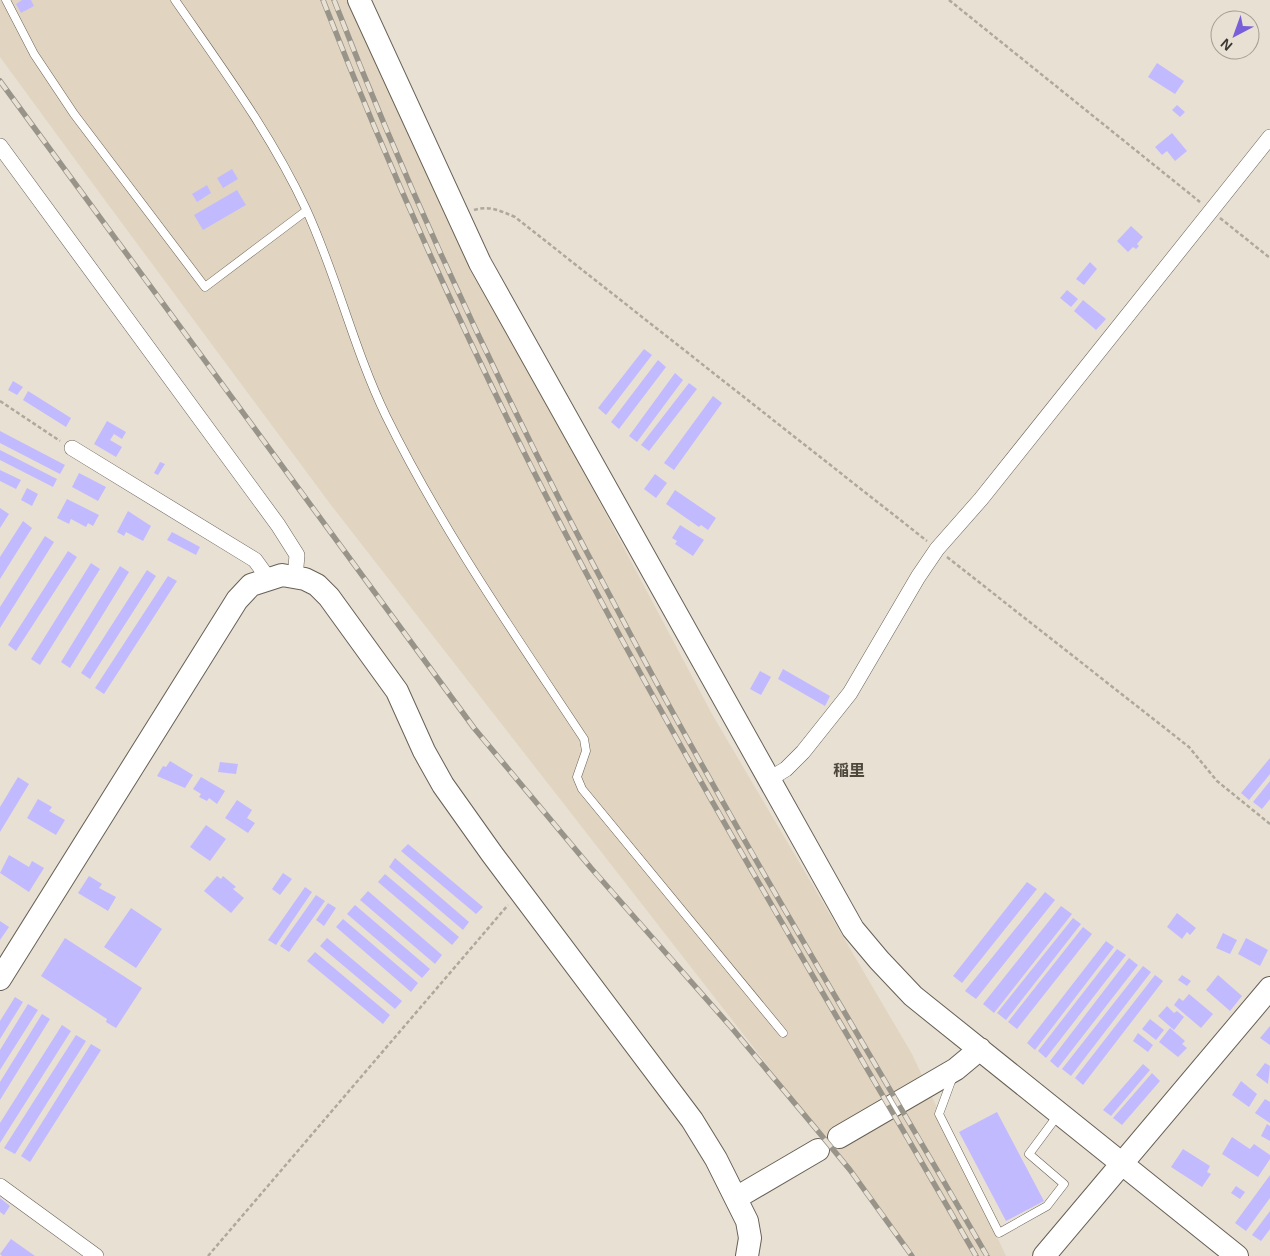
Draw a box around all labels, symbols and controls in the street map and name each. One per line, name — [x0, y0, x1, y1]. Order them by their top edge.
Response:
north arrow — [1210, 10, 1260, 60]
text: N — [1217, 35, 1236, 54]
district label: 稲里 — [833, 762, 865, 779]

